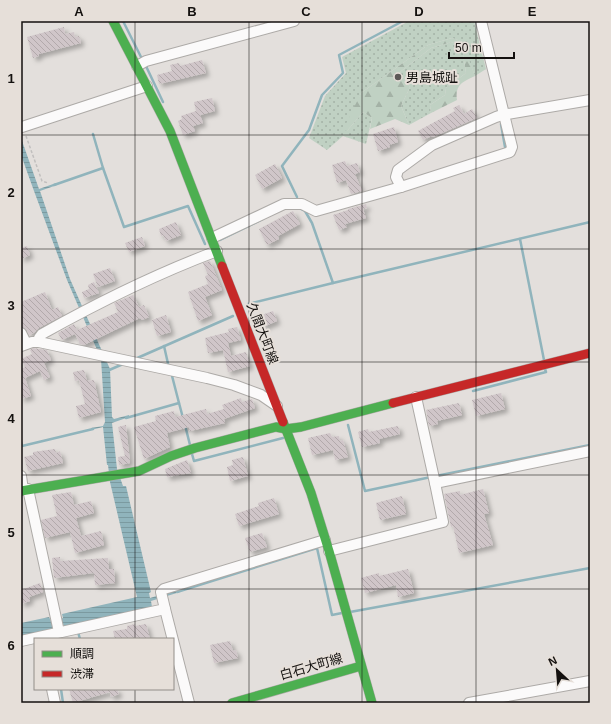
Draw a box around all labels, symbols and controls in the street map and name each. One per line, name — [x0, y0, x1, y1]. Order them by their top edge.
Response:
text: A — [74, 4, 84, 19]
text: B — [187, 4, 197, 19]
text: C — [301, 4, 311, 19]
text: D — [414, 4, 424, 19]
text: E — [528, 4, 537, 19]
scale bar — [449, 34, 514, 60]
text: 50 m — [455, 41, 482, 55]
place label: 男島城趾 — [406, 70, 458, 85]
text: 1 — [7, 71, 15, 86]
marker: 男島城趾 — [393, 72, 403, 82]
text: 2 — [7, 185, 15, 200]
text: 3 — [7, 298, 15, 313]
street label: 久間大町線 — [244, 300, 281, 366]
text: 4 — [7, 411, 15, 426]
text: 5 — [7, 525, 15, 540]
text: 6 — [7, 638, 15, 653]
legend — [34, 638, 174, 690]
text: 順調 — [70, 647, 94, 661]
street label: 白石大町線 — [278, 650, 344, 683]
north arrow — [537, 650, 577, 690]
text: N — [546, 654, 559, 668]
text: 渋滞 — [70, 667, 94, 681]

